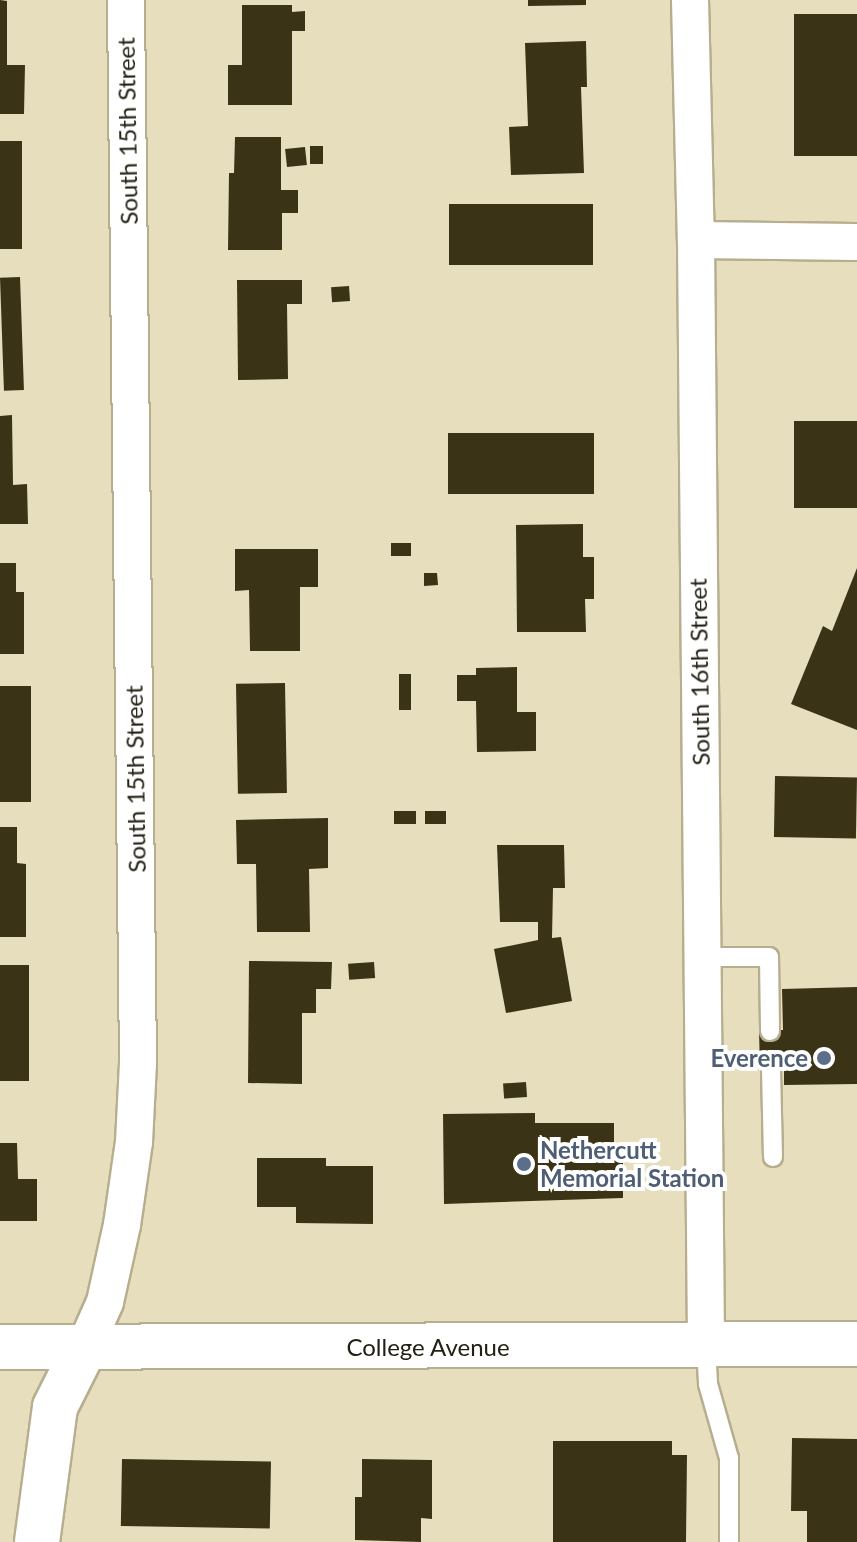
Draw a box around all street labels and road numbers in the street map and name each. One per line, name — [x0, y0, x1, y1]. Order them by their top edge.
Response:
street label: South 15th Street — [111, 37, 143, 225]
street label: South 16th Street — [683, 578, 715, 766]
street label: South 15th Street — [119, 685, 151, 873]
street label: College Avenue — [346, 1333, 510, 1361]

